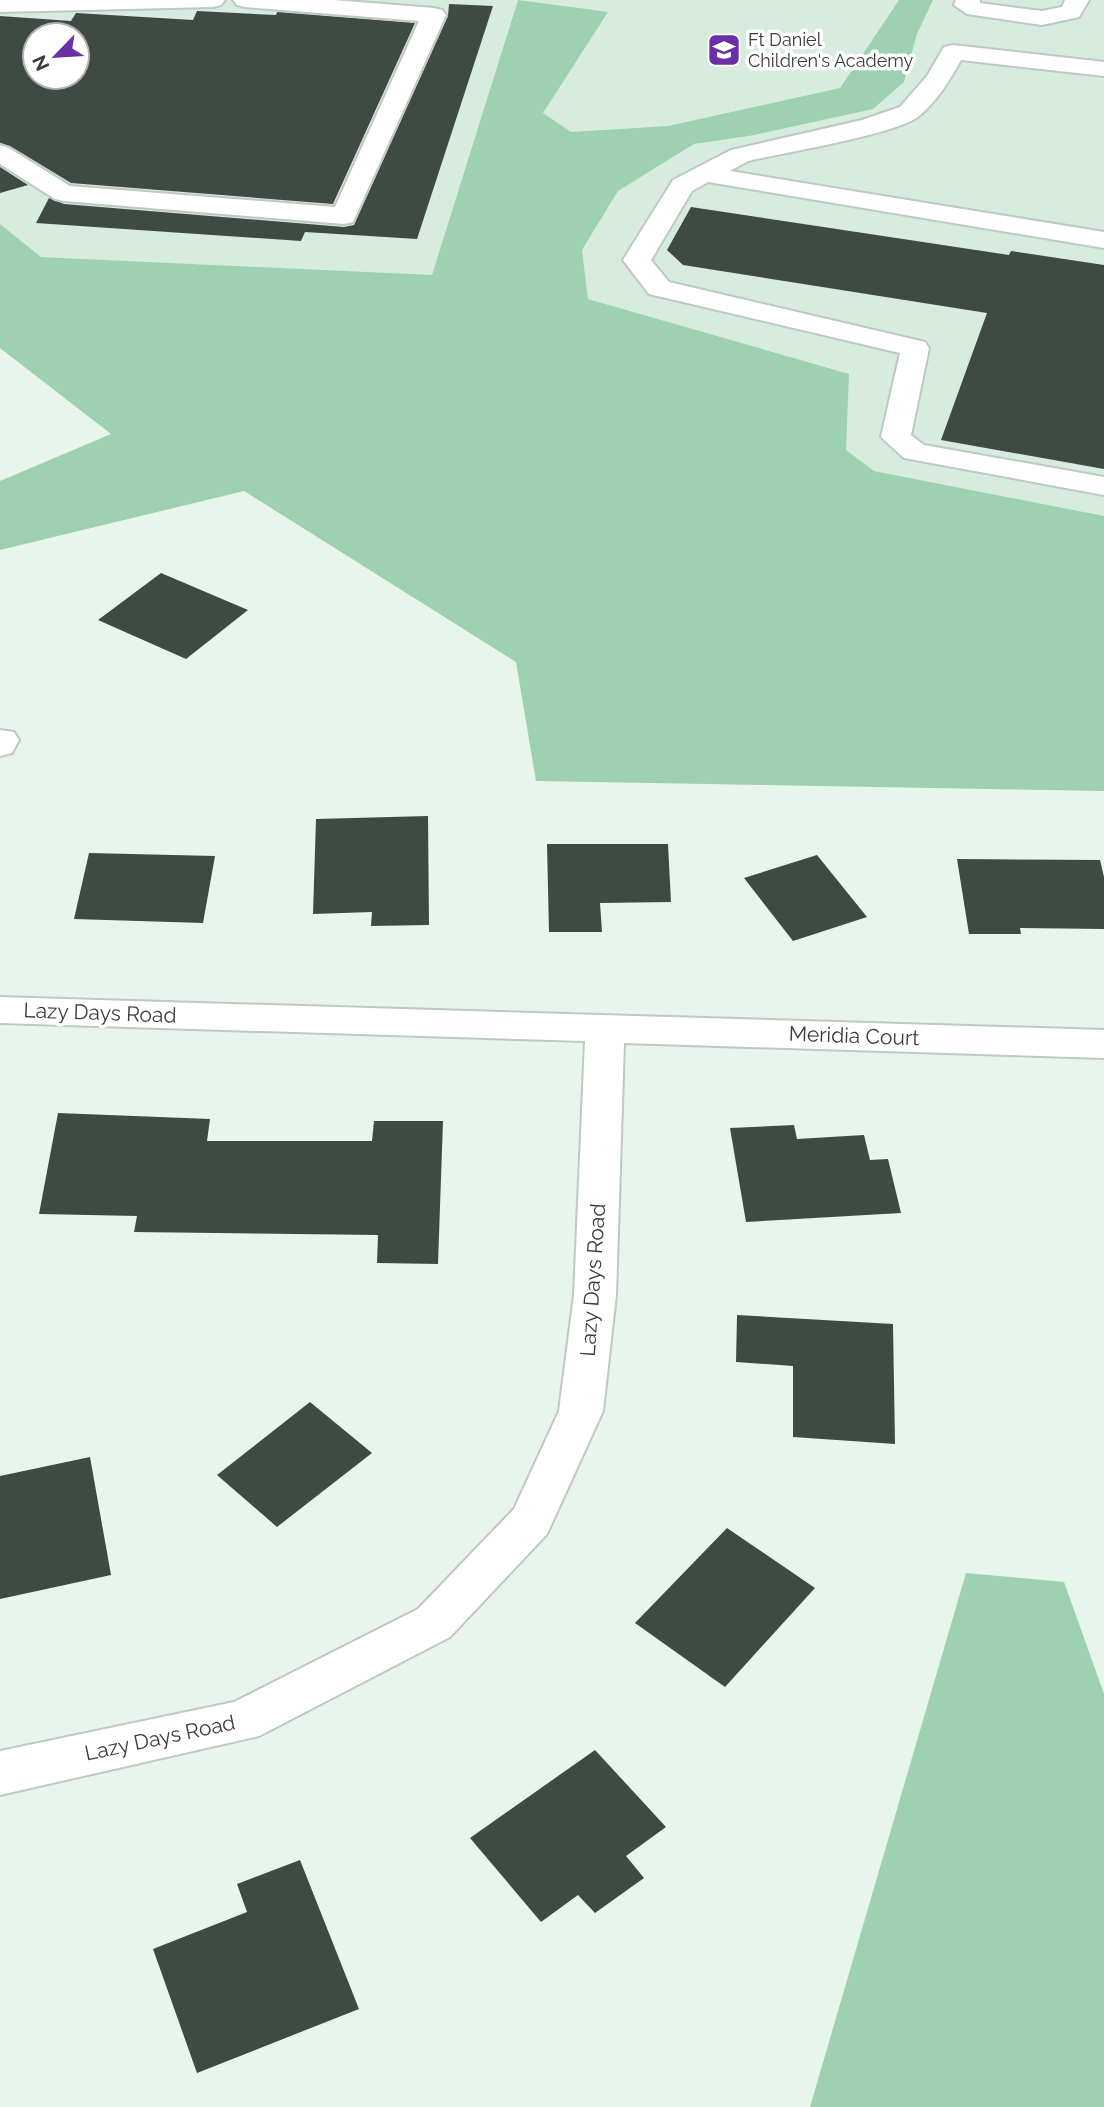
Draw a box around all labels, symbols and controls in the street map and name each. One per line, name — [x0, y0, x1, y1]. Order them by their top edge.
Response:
north arrow — [21, 21, 91, 91]
place label: Ft Daniel Children's Academy — [748, 29, 914, 71]
school or university icon: Ft Daniel Children's Academy — [705, 31, 743, 69]
text: N — [28, 52, 54, 74]
street label: Lazy Days Road — [23, 997, 177, 1028]
street label: Meridia Court — [788, 1021, 920, 1050]
street label: Lazy Days Road — [575, 1203, 610, 1357]
street label: Lazy Days Road — [82, 1709, 237, 1766]

